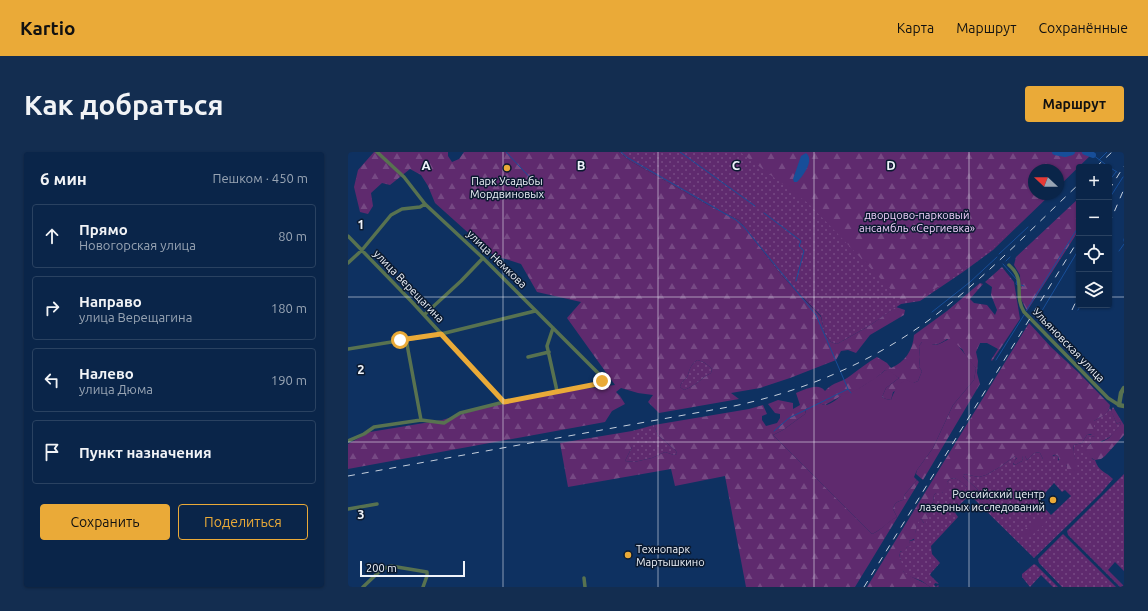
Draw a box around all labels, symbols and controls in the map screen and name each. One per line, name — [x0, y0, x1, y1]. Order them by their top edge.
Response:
text: Kartio — [20, 17, 76, 39]
text: Карта — [897, 20, 934, 36]
text: Маршрут — [956, 20, 1017, 36]
text: Сохранённые — [1039, 20, 1128, 36]
button: Маршрут — [1025, 86, 1124, 122]
text: Как добраться — [24, 89, 223, 120]
text: A — [421, 158, 431, 172]
text: B — [577, 158, 586, 172]
text: C — [732, 158, 741, 172]
text: D — [886, 158, 896, 172]
marker: Парк Усадьбы Мордвиновых — [502, 163, 512, 173]
north arrow — [1028, 164, 1064, 200]
map controls — [1076, 164, 1112, 308]
button: + — [1076, 164, 1112, 200]
text: 6 мин — [40, 169, 87, 188]
text: Пешком · 450 m — [212, 171, 308, 185]
place label: Парк Усадьбы Мордвиновых — [470, 175, 545, 200]
button: − — [1076, 200, 1112, 236]
park label: дворцово-парковый ансамбль «Сергиевка» — [859, 209, 975, 234]
text: 1 — [357, 217, 365, 231]
text: Прямо — [79, 221, 128, 238]
icon: ahead — [41, 225, 63, 247]
street label: улица Немкова — [465, 228, 529, 290]
text: 80 m — [278, 229, 307, 243]
button: locate — [1076, 236, 1112, 272]
text: Новогорская улица — [79, 238, 196, 252]
street label: улица Верещагина — [371, 247, 447, 325]
button: layers — [1076, 272, 1112, 308]
text: Направо — [79, 293, 142, 310]
icon: right — [41, 297, 63, 319]
text: 180 m — [271, 301, 307, 315]
street label: Ульяновская улица — [1031, 306, 1107, 384]
text: улица Верещагина — [79, 310, 192, 324]
route start — [391, 331, 409, 349]
text: 2 — [357, 362, 365, 376]
text: Налево — [79, 365, 134, 382]
icon: left — [41, 369, 63, 391]
route end — [593, 372, 611, 390]
text: 190 m — [271, 373, 307, 387]
text: улица Дюма — [79, 382, 153, 396]
icon: arrive — [41, 441, 63, 463]
text: Пункт назначения — [79, 444, 212, 461]
place label: Российский центр лазерных исследований — [919, 488, 1045, 513]
marker: Российский центр лазерных исследований — [1048, 495, 1058, 505]
button: Сохранить — [40, 504, 170, 540]
button: Поделиться — [178, 504, 308, 540]
text: 3 — [357, 507, 365, 521]
place label: Технопарк Мартышкино — [636, 543, 705, 568]
marker: Технопарк Мартышкино — [623, 550, 633, 560]
scale bar — [360, 559, 465, 578]
text: 200 m — [366, 562, 397, 574]

